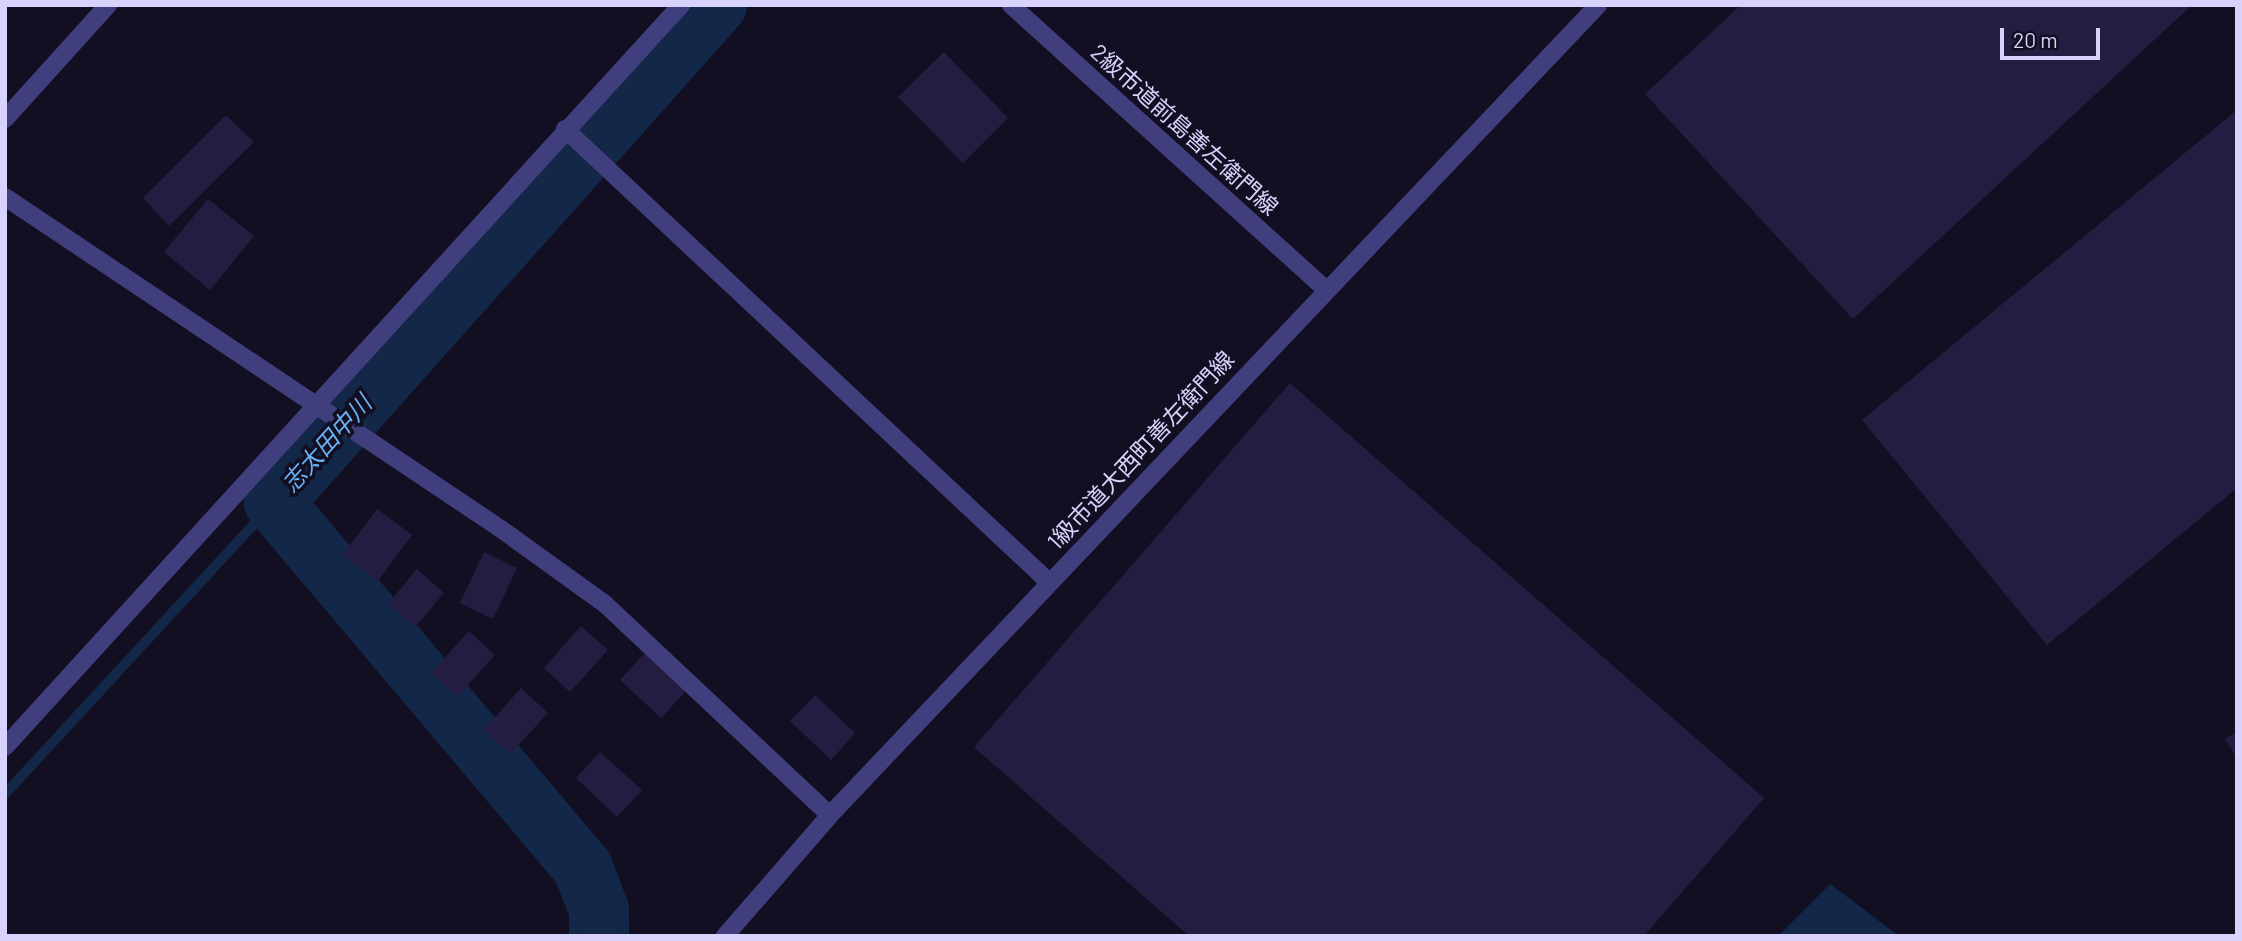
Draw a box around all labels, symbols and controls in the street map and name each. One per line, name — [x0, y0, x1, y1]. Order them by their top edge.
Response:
scale bar — [2004, 14, 2104, 58]
text: 20 m — [2013, 27, 2058, 52]
street label: 2級市道前島善左衛門線 — [1086, 38, 1284, 220]
street label: 1級市道大西町善左衛門線 — [1041, 345, 1239, 555]
water label: 志太田中川 — [275, 389, 377, 497]

